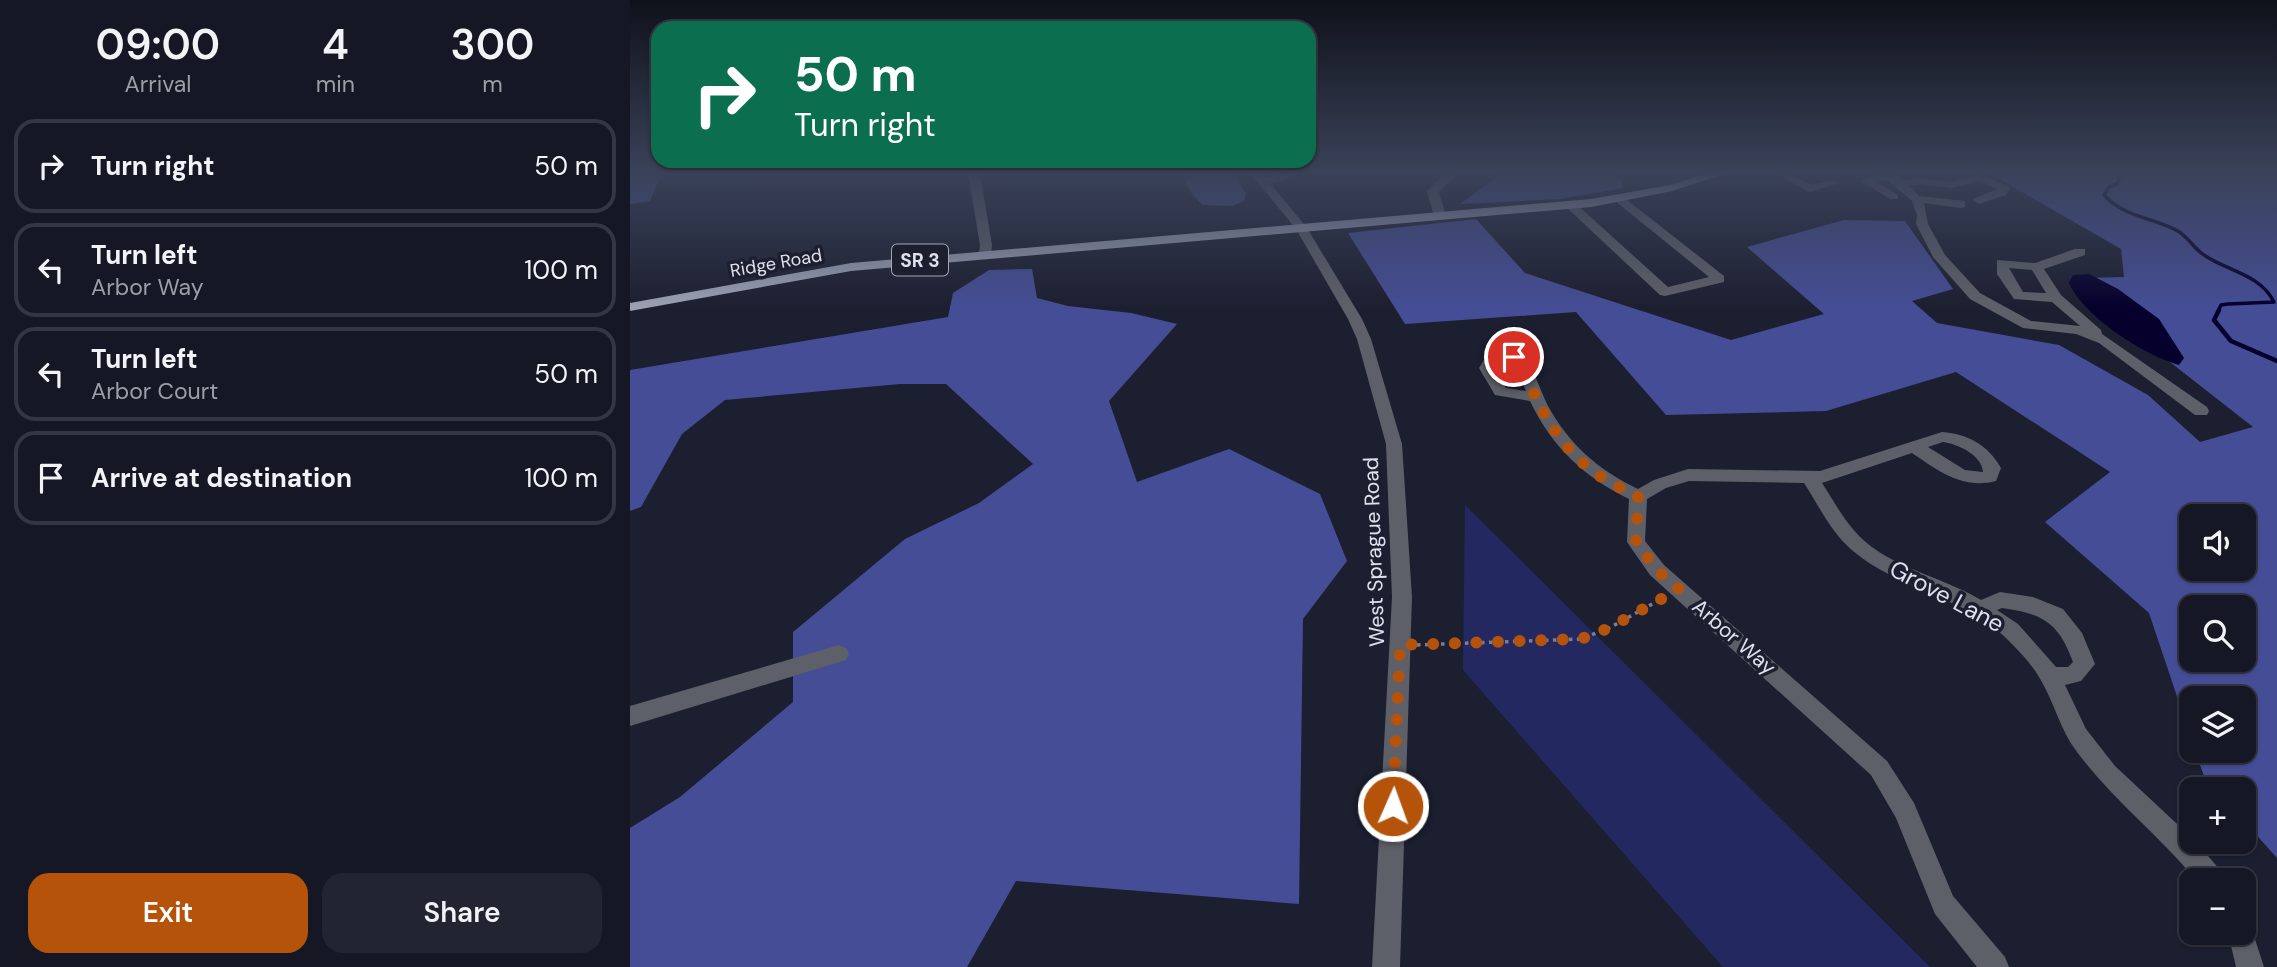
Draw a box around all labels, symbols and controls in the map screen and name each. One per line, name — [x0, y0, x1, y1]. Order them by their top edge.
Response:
text: 09:00 — [96, 17, 220, 72]
text: 4 — [322, 17, 349, 72]
text: 300 — [451, 17, 534, 72]
text: 50 m — [794, 42, 917, 106]
icon: right — [679, 49, 770, 140]
text: Arrival — [124, 69, 191, 99]
text: min — [316, 69, 355, 99]
text: m — [482, 69, 503, 99]
text: Turn right — [794, 104, 936, 146]
icon: right — [32, 147, 70, 185]
text: Turn right — [91, 149, 215, 183]
text: 50 m — [534, 149, 598, 183]
text: Turn left — [91, 238, 198, 272]
street label: Ridge Road — [728, 243, 824, 283]
road number: SR 3 — [892, 244, 948, 276]
icon: left — [32, 251, 70, 289]
text: 100 m — [524, 253, 598, 287]
text: Arbor Way — [91, 272, 204, 302]
pin — [1484, 327, 1544, 387]
icon: arrive — [1495, 338, 1533, 376]
text: Turn left — [91, 342, 198, 376]
icon: left — [32, 355, 70, 393]
text: 50 m — [534, 357, 598, 391]
text: Arbor Court — [91, 376, 218, 406]
street label: West Sprague Road — [1357, 457, 1391, 647]
icon: arrive — [32, 459, 70, 497]
text: Arrive at destination — [91, 461, 352, 495]
text: 100 m — [524, 461, 598, 495]
map controls — [2179, 504, 2256, 945]
button: sound — [2179, 504, 2256, 581]
street label: Grove Lane — [1884, 553, 2010, 639]
street label: Arbor Way — [1686, 593, 1782, 681]
button: search — [2179, 595, 2256, 672]
button: layers — [2179, 686, 2256, 763]
position arrow — [1356, 769, 1430, 843]
button: + — [2179, 777, 2256, 854]
button: − — [2179, 868, 2256, 945]
button: Exit — [28, 873, 308, 953]
button: Share — [322, 873, 602, 953]

